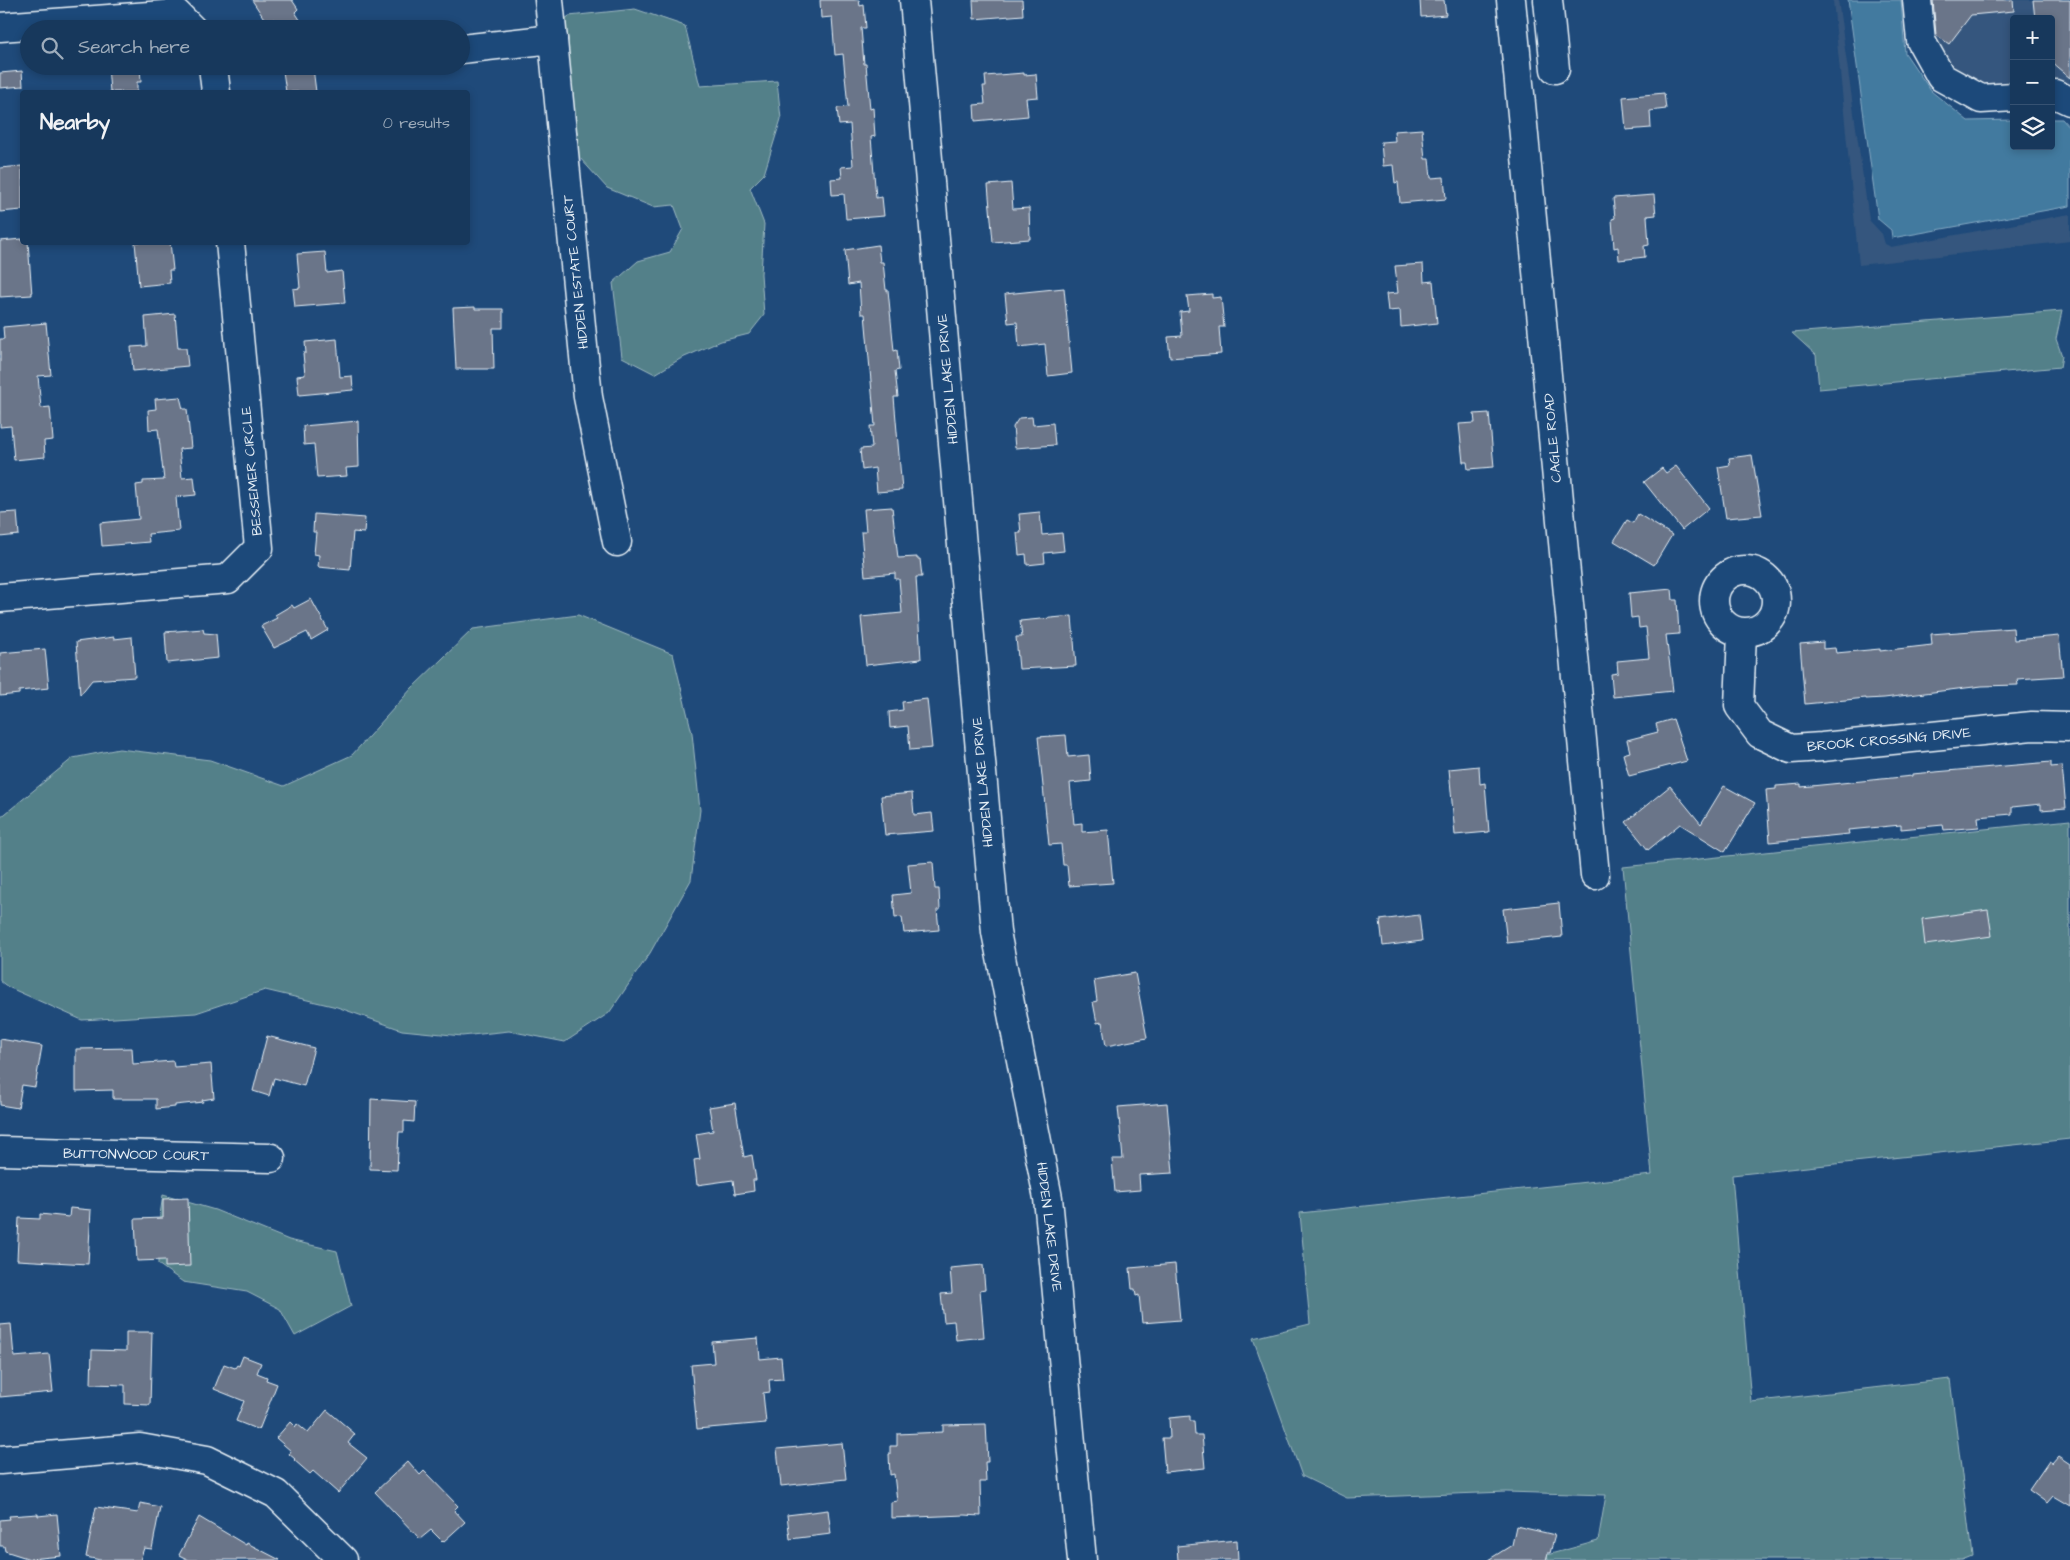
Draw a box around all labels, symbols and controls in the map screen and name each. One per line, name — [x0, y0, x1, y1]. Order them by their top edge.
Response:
map controls — [2010, 15, 2055, 150]
button: + — [2010, 15, 2055, 60]
search box — [20, 20, 470, 75]
icon: search — [38, 34, 66, 62]
text: Search here — [78, 34, 190, 61]
button: − — [2010, 60, 2055, 105]
button: layers — [2010, 105, 2055, 150]
text: Nearby — [40, 108, 110, 137]
text: 0 results — [383, 112, 450, 134]
street label: HIDDEN ESTATE COURT — [558, 194, 594, 350]
street label: HIDDEN LAKE DRIVE — [932, 312, 964, 445]
street label: CAGLE ROAD — [1539, 393, 1567, 483]
street label: BESSEMER CIRCLE — [236, 405, 268, 537]
street label: HIDDEN LAKE DRIVE — [967, 715, 999, 848]
street label: BROOK CROSSING DRIVE — [1806, 723, 1973, 757]
street label: BUTTONWOOD COURT — [63, 1144, 209, 1166]
street label: HIDDEN LAKE DRIVE — [1031, 1161, 1067, 1294]

